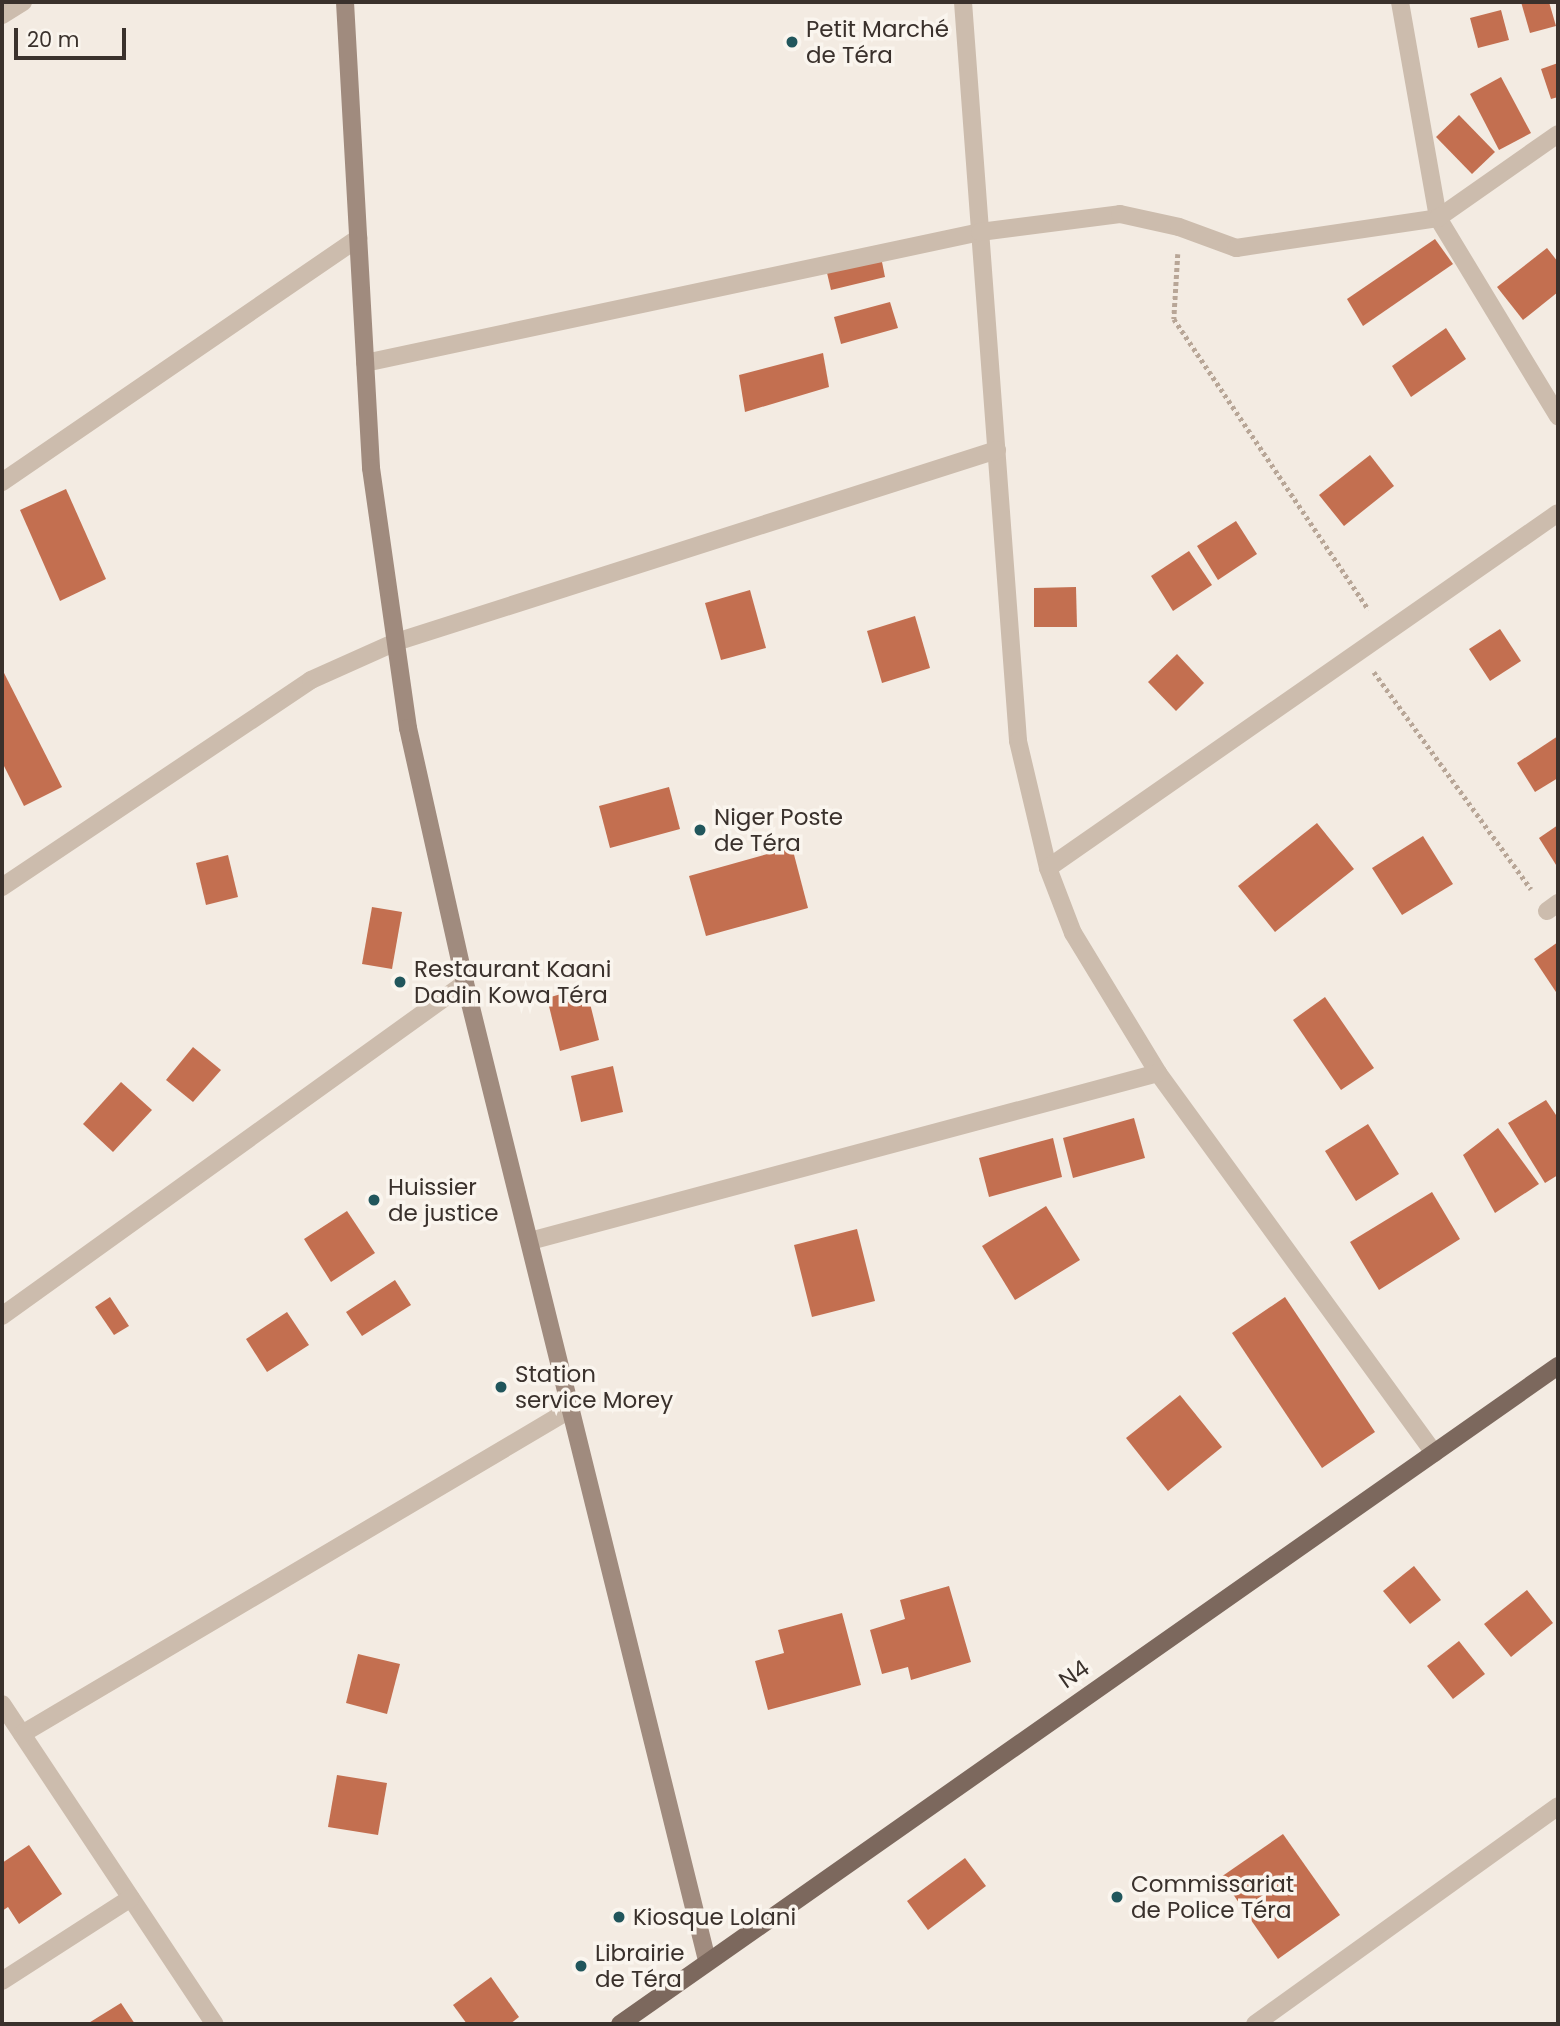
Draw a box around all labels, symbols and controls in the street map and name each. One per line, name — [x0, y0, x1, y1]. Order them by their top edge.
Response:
scale bar — [18, 14, 130, 58]
place label: Petit Marché de Téra — [806, 15, 949, 69]
text: 20 m — [27, 25, 80, 54]
marker: Petit Marché de Téra — [784, 34, 800, 50]
place label: Niger Poste de Téra — [714, 803, 843, 857]
marker: Niger Poste de Téra — [692, 822, 708, 838]
place label: Restaurant Kaani Dadin Kowa Téra — [414, 955, 612, 1009]
marker: Restaurant Kaani Dadin Kowa Téra — [392, 974, 408, 990]
place label: Huissier de justice — [388, 1173, 499, 1227]
marker: Huissier de justice — [366, 1192, 382, 1208]
place label: Station service Morey — [515, 1360, 673, 1414]
marker: Station service Morey — [493, 1379, 509, 1395]
street label: N4 — [1054, 1654, 1094, 1694]
place label: Commissariat de Police Téra — [1131, 1870, 1294, 1924]
marker: Commissariat de Police Téra — [1109, 1889, 1125, 1905]
place label: Kiosque Lolani — [633, 1903, 796, 1931]
marker: Kiosque Lolani — [611, 1909, 627, 1925]
place label: Librairie de Téra — [595, 1939, 684, 1993]
marker: Librairie de Téra — [573, 1958, 589, 1974]

